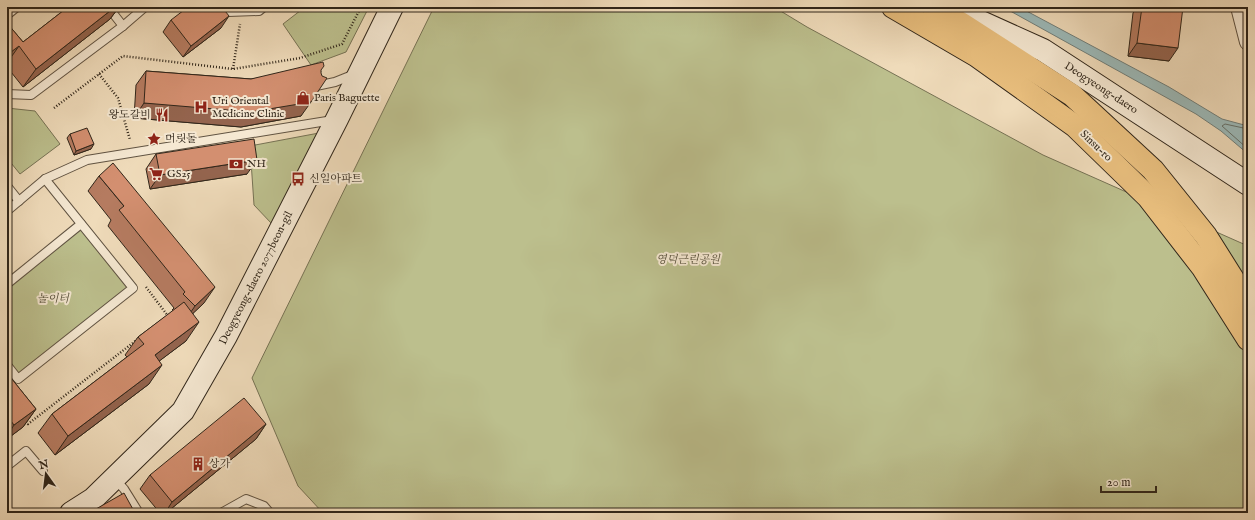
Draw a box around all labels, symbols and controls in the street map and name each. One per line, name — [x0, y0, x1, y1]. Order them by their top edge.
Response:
street label: Deogyeong-daero — [1062, 59, 1140, 117]
shop icon: Paris Baguette — [295, 90, 311, 106]
place label: Paris Baguette — [314, 91, 380, 105]
place label: Uri Oriental Medicine Clinic — [212, 94, 285, 121]
hospital icon: Uri Oriental Medicine Clinic — [193, 99, 209, 115]
restaurant icon: 왕도갈비 — [154, 107, 170, 123]
place label: 왕도갈비 — [108, 108, 151, 122]
street label: Sinsu-ro — [1077, 127, 1115, 165]
place icon: 머릿돌 — [146, 131, 162, 147]
place label: 머릿돌 — [165, 132, 197, 146]
bank icon: NH — [228, 156, 244, 172]
place label: NH — [247, 157, 267, 171]
supermarket icon: GS25 — [148, 166, 164, 182]
place label: GS25 — [167, 167, 191, 181]
bus stop icon: 신일아파트 — [290, 171, 306, 187]
place label: 신일아파트 — [309, 172, 363, 186]
street label: Deogyeong-daero 2077beon-gil — [216, 209, 296, 347]
park label: 영덕근린공원 — [656, 253, 721, 267]
park label: 놀이터 — [37, 292, 70, 306]
north arrow — [26, 454, 66, 494]
building icon: 상가 — [190, 456, 206, 472]
text: N — [37, 457, 51, 473]
place label: 상가 — [209, 457, 231, 471]
scale bar — [1101, 468, 1156, 494]
text: 20 m — [1107, 475, 1130, 490]

